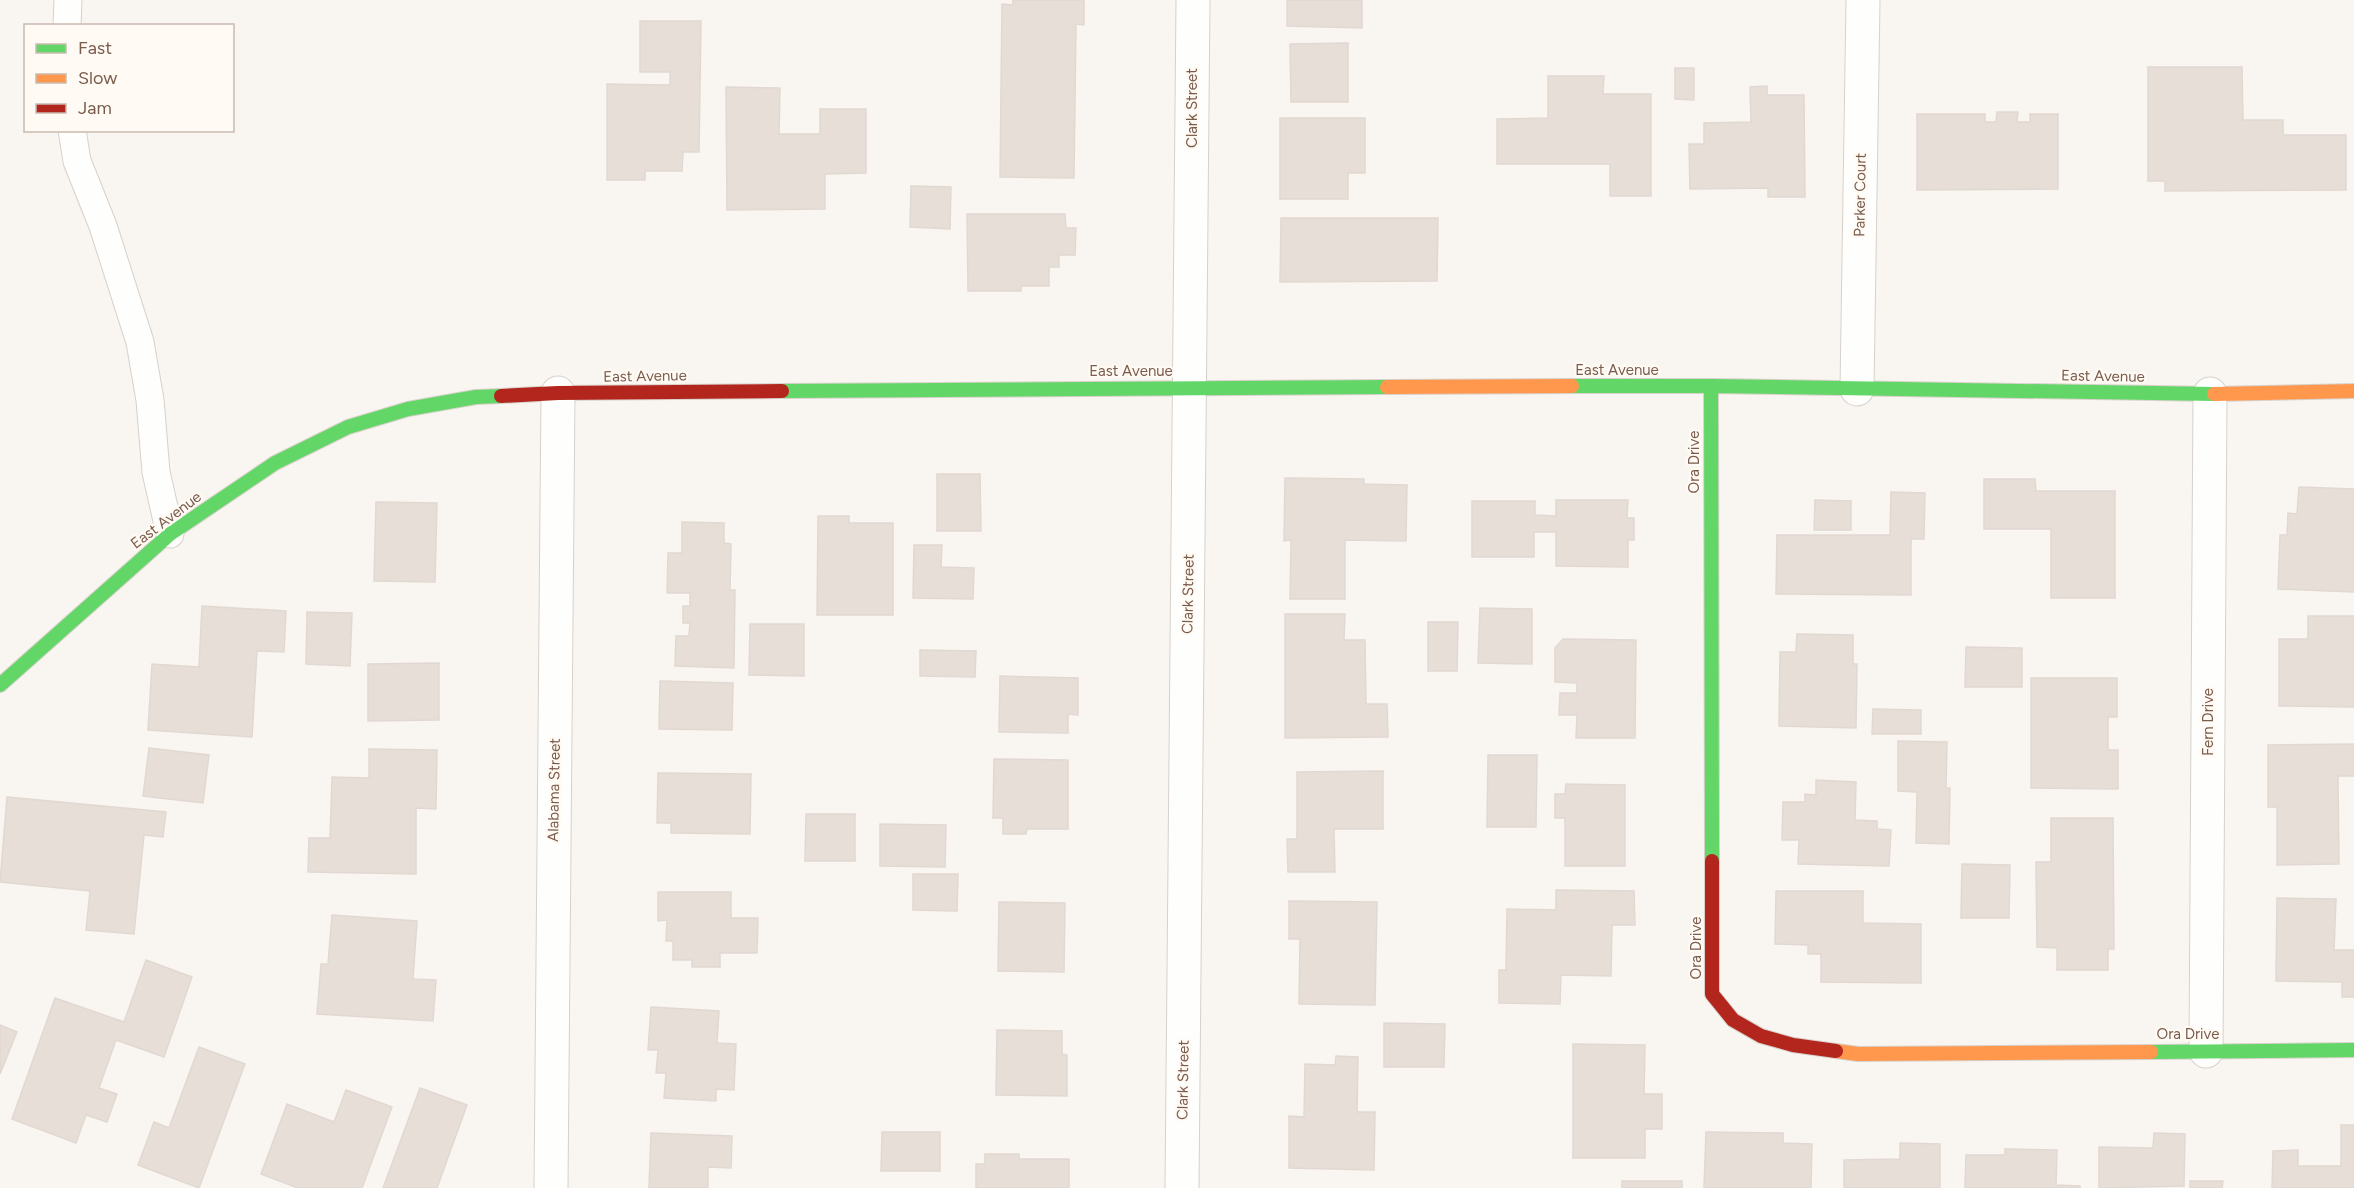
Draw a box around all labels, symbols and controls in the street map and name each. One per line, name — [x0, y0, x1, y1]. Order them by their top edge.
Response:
legend — [24, 24, 234, 132]
text: Fast — [78, 37, 112, 59]
text: Slow — [78, 67, 117, 89]
street label: Clark Street — [1183, 68, 1201, 148]
text: Jam — [78, 97, 112, 119]
street label: Parker Court — [1850, 153, 1870, 237]
street label: East Avenue — [1575, 361, 1659, 379]
street label: East Avenue — [1089, 362, 1173, 380]
street label: East Avenue — [603, 366, 687, 386]
street label: East Avenue — [2061, 366, 2145, 386]
street label: Ora Drive — [1685, 431, 1703, 493]
street label: East Avenue — [127, 488, 205, 552]
street label: Clark Street — [1178, 554, 1198, 634]
street label: Fern Drive — [2199, 688, 2217, 756]
street label: Alabama Street — [544, 738, 564, 842]
street label: Ora Drive — [1687, 917, 1705, 979]
street label: Ora Drive — [2157, 1025, 2219, 1043]
street label: Clark Street — [1173, 1040, 1193, 1120]

